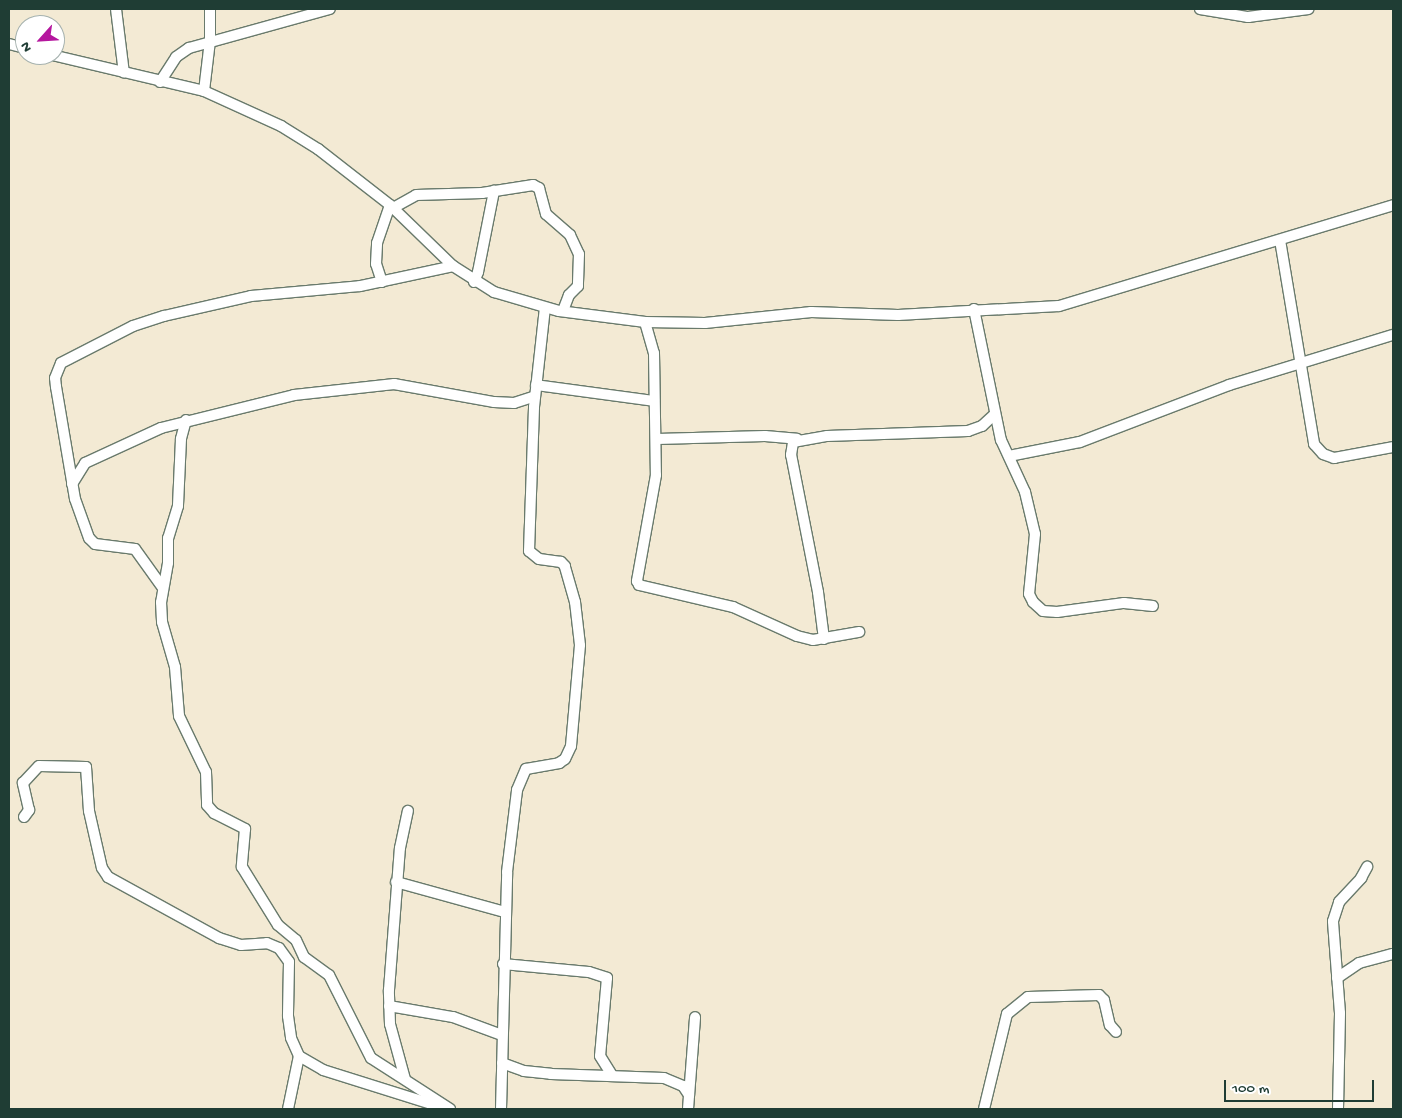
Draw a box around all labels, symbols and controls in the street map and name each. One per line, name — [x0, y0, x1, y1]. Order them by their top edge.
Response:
north arrow — [15, 15, 65, 65]
text: N — [17, 39, 37, 54]
scale bar — [1227, 1070, 1377, 1102]
text: 100 m — [1232, 1080, 1269, 1098]

